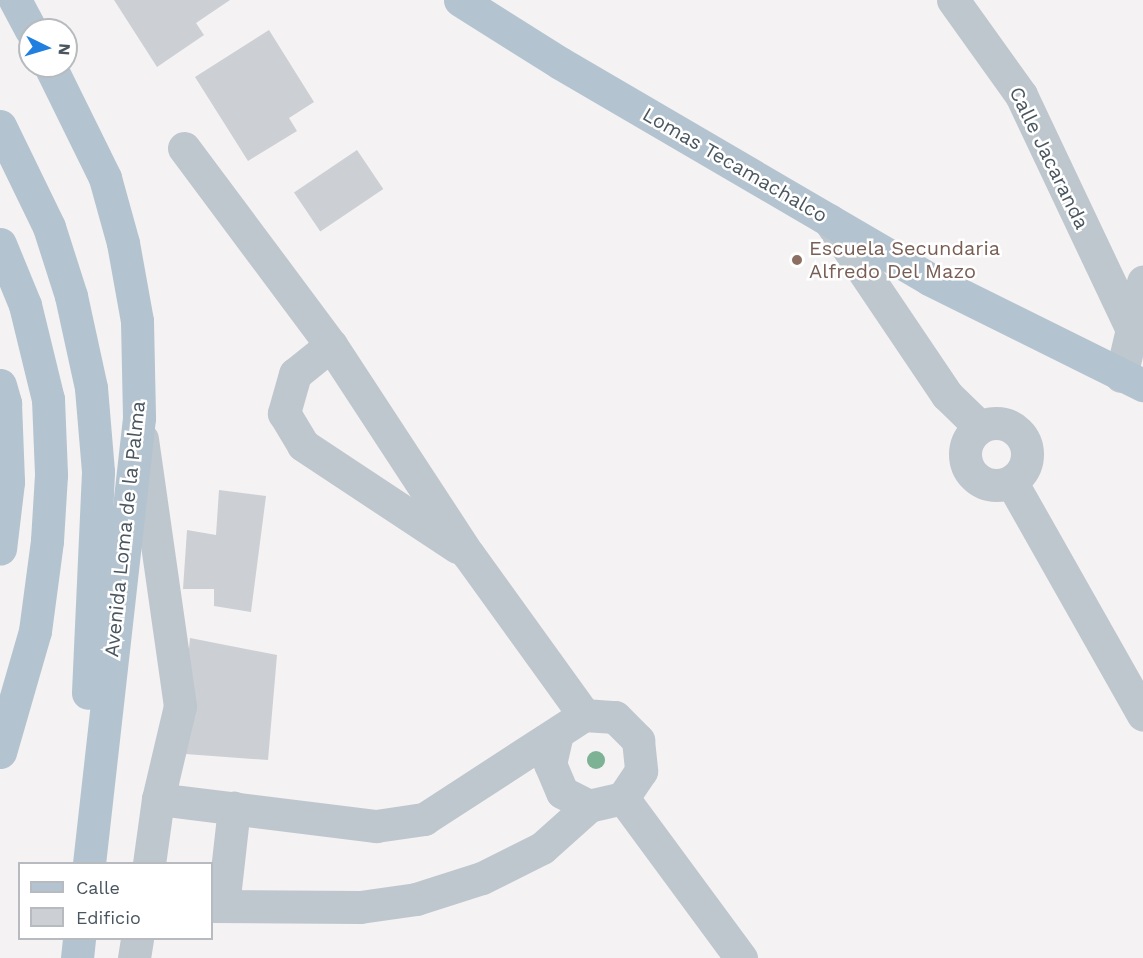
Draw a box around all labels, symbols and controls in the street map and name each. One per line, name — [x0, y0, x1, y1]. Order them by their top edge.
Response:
north arrow — [18, 18, 78, 78]
text: N — [54, 43, 74, 56]
street label: Calle Jacaranda — [1004, 83, 1094, 233]
street label: Lomas Tecamachalco — [638, 102, 832, 228]
place label: Escuela Secundaria Alfredo Del Mazo — [809, 237, 1001, 284]
marker: Escuela Secundaria Alfredo Del Mazo — [790, 253, 804, 267]
street label: Avenida Loma de la Palma — [100, 399, 150, 659]
legend — [18, 862, 213, 940]
text: Calle — [76, 877, 120, 898]
text: Edificio — [76, 907, 141, 928]

